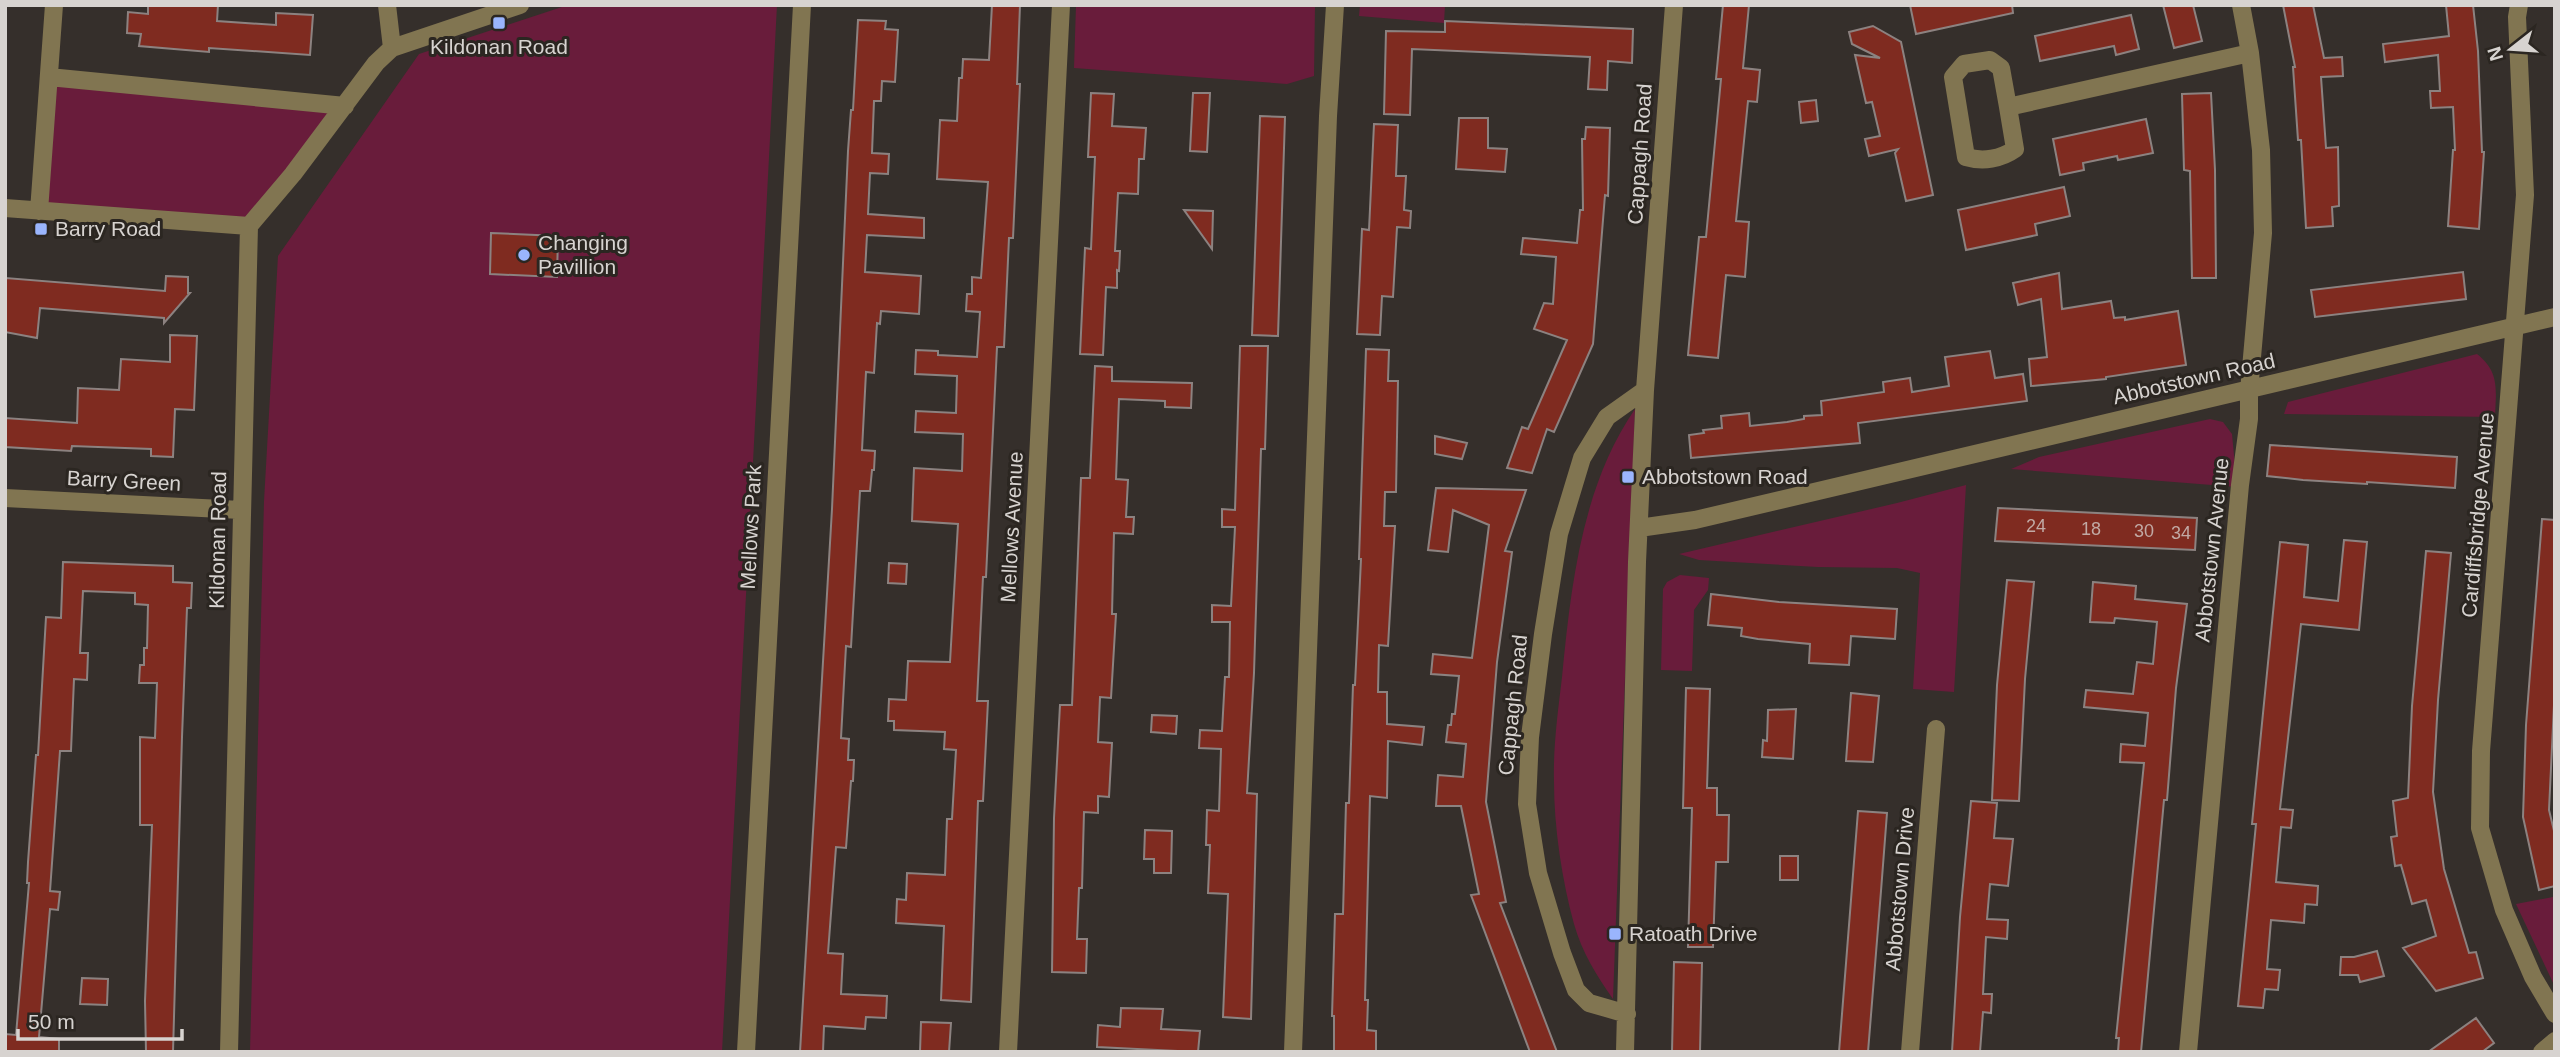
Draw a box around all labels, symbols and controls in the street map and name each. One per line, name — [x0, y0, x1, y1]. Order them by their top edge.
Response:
north arrow — [2476, 14, 2546, 84]
marker: Kildonan Road — [491, 15, 507, 31]
place label: Kildonan Road — [430, 35, 568, 58]
text: N — [2483, 44, 2507, 63]
street label: Cappagh Road — [1623, 83, 1656, 225]
place label: Barry Road — [55, 217, 161, 240]
marker: Barry Road — [33, 221, 49, 237]
place label: Changing Pavillion — [538, 231, 628, 278]
marker: Changing Pavillion — [516, 247, 532, 263]
street label: Abbotstown Road — [2111, 349, 2277, 408]
street label: Cardiffsbridge Avenue — [2457, 411, 2498, 619]
street label: Mellows Avenue — [996, 451, 1027, 603]
street label: Abbotstown Avenue — [2190, 457, 2233, 643]
street label: Mellows Park — [736, 464, 765, 590]
place label: Abbotstown Road — [1642, 465, 1808, 488]
street label: Barry Green — [66, 466, 182, 495]
marker: Abbotstown Road — [1620, 469, 1636, 485]
street label: Kildonan Road — [205, 471, 230, 609]
house number: 24 — [2026, 516, 2046, 536]
house number: 18 — [2081, 519, 2101, 539]
house number: 30 — [2134, 521, 2154, 541]
house number: 34 — [2171, 523, 2191, 543]
street label: Cappagh Road — [1494, 633, 1531, 776]
street label: Abbotstown Drive — [1881, 806, 1918, 972]
place label: Ratoath Drive — [1629, 922, 1757, 945]
marker: Ratoath Drive — [1607, 926, 1623, 942]
scale bar — [18, 998, 182, 1042]
text: 50 m — [28, 1010, 75, 1033]

